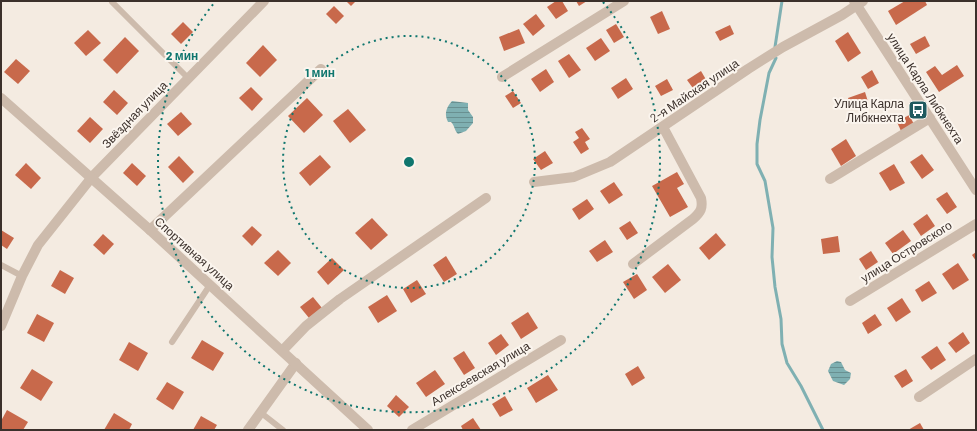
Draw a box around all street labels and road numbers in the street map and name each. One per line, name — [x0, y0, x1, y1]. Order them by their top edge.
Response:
street label: улица Карла Либкнехта — [884, 30, 967, 147]
street label: 2-я Майская улица — [647, 55, 742, 126]
street label: Звёздная улица — [98, 77, 170, 151]
street label: Спортивная улица — [152, 214, 238, 293]
street label: улица Островского — [858, 217, 955, 286]
street label: Алексеевская улица — [428, 338, 533, 409]

